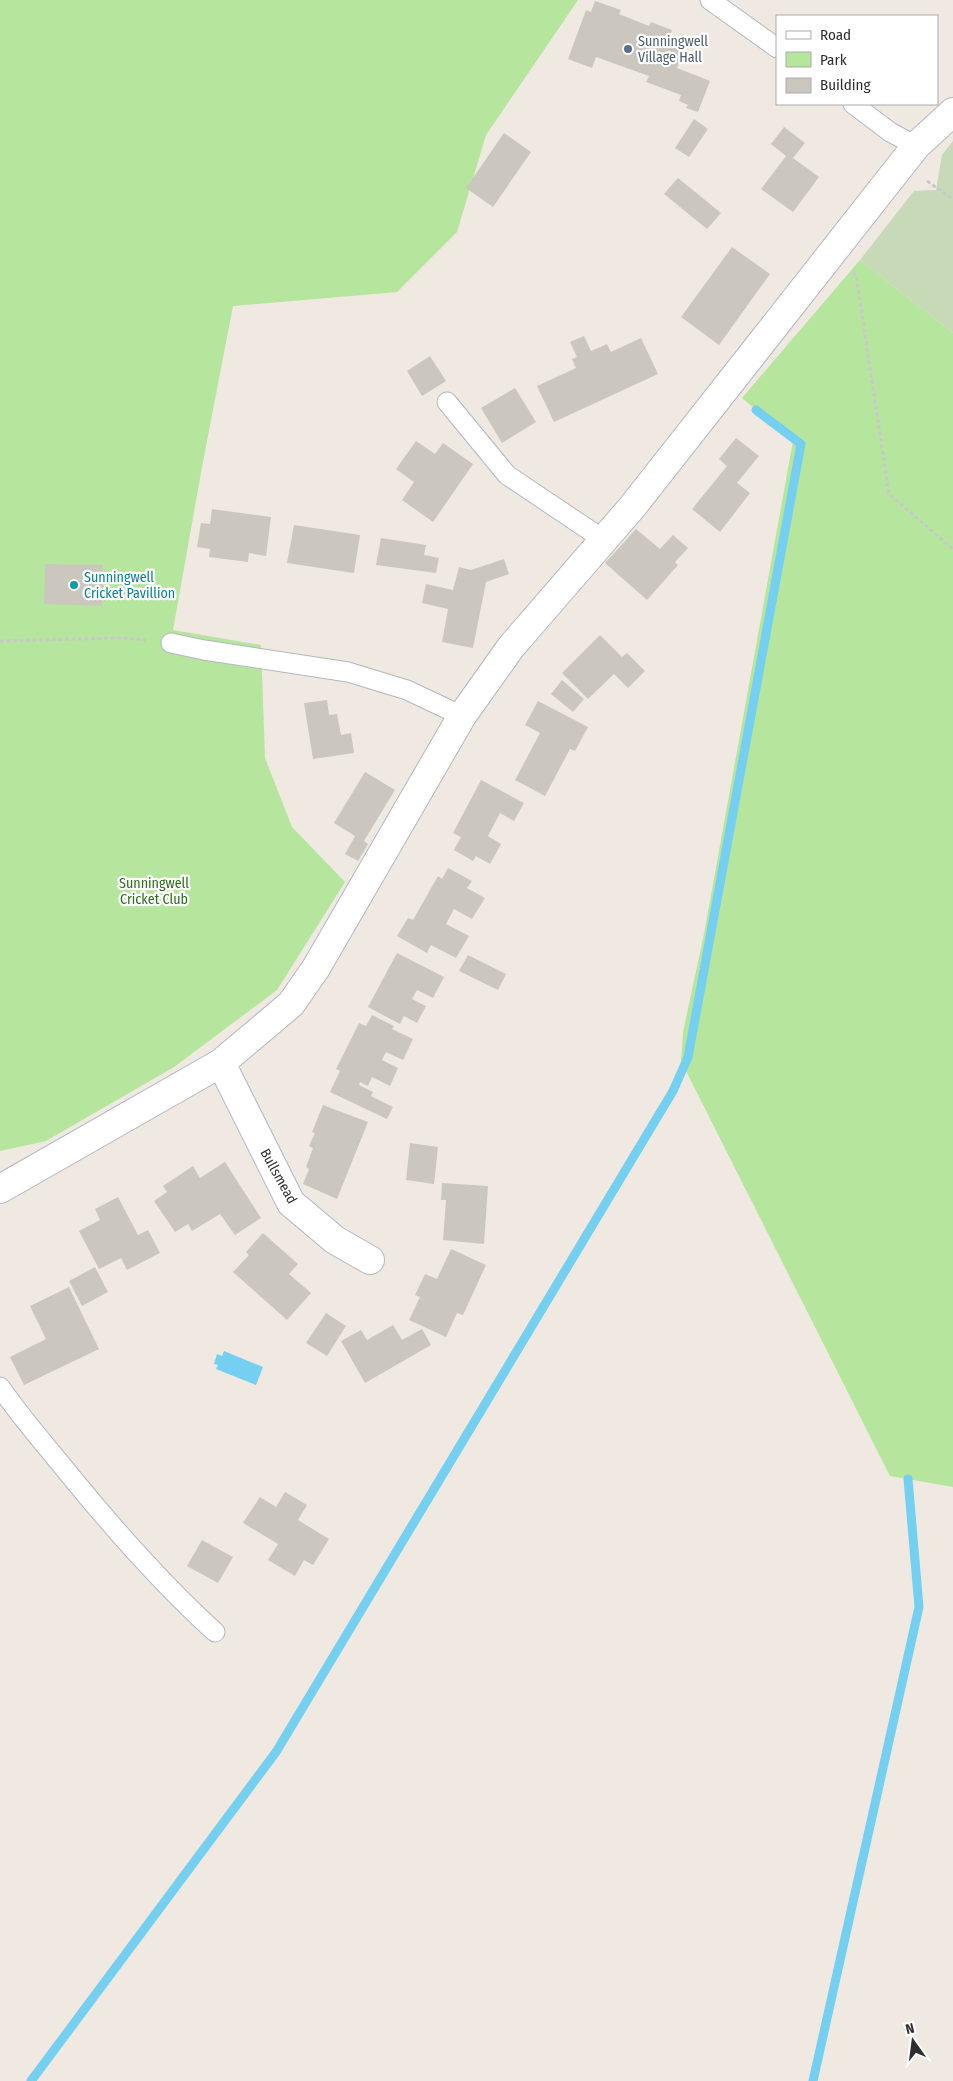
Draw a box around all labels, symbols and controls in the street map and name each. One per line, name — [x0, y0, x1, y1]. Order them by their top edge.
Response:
legend — [776, 15, 938, 105]
text: Road — [820, 26, 851, 44]
place label: Sunningwell Village Hall — [638, 33, 708, 66]
marker: Sunningwell Village Hall — [622, 43, 634, 55]
text: Park — [820, 51, 847, 69]
text: Building — [820, 76, 871, 94]
place label: Sunningwell Cricket Pavillion — [84, 569, 175, 602]
marker: Sunningwell Cricket Pavillion — [68, 579, 80, 591]
park label: Sunningwell Cricket Club — [119, 875, 189, 908]
street label: Bullsmead — [257, 1146, 301, 1207]
north arrow — [888, 2016, 938, 2066]
text: N — [904, 2020, 916, 2038]

